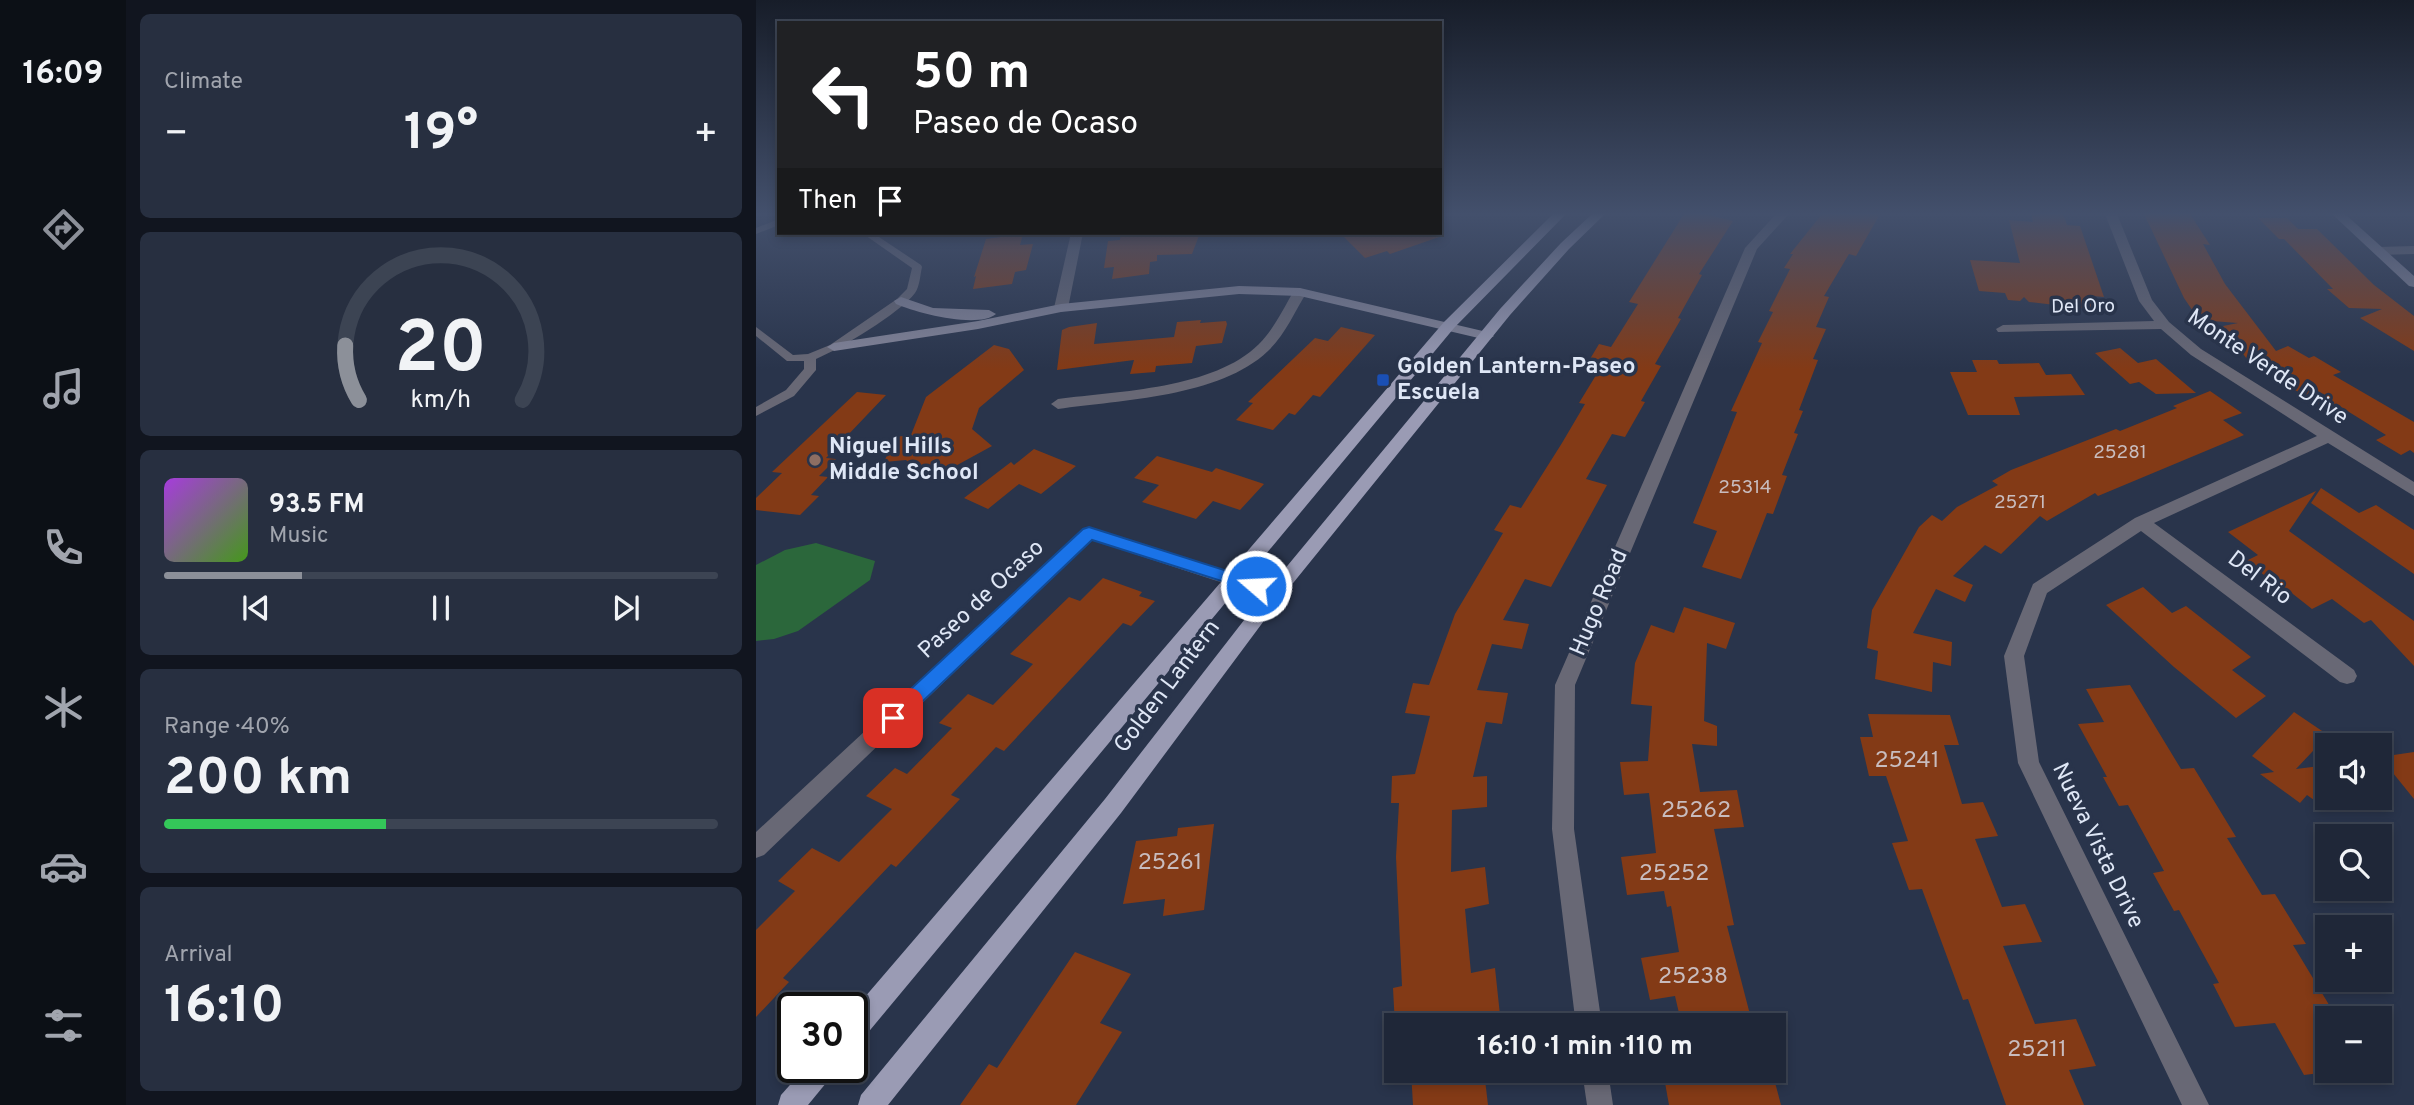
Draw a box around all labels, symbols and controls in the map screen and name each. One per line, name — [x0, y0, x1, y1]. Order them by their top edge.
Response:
text: 50 m — [913, 44, 1030, 106]
icon: left — [798, 49, 889, 140]
text: 16:09 — [23, 55, 103, 95]
text: Climate — [164, 68, 243, 97]
text: 19° — [404, 102, 478, 168]
text: Paseo de Ocaso — [913, 105, 1138, 145]
text: − — [164, 111, 189, 160]
text: + — [693, 111, 718, 160]
icon: arrive — [871, 182, 909, 220]
text: Then — [798, 185, 857, 218]
icon: directions — [39, 205, 88, 254]
street label: Del Oro — [2051, 294, 2115, 320]
street label: Monte Verde Drive — [2181, 303, 2353, 433]
text: 20 — [395, 307, 487, 399]
place label: Golden Lantern-Paseo Escuela — [1397, 353, 1636, 408]
icon: music — [39, 364, 88, 413]
marker: Golden Lantern-Paseo Escuela — [1375, 372, 1391, 388]
text: km/h — [411, 385, 471, 417]
place label: Niguel Hills Middle School — [829, 433, 979, 488]
house number: 25281 — [2093, 441, 2147, 465]
marker: Niguel Hills Middle School — [807, 452, 823, 468]
house number: 25314 — [1718, 476, 1772, 500]
text: 93.5 FM — [269, 489, 365, 522]
house number: 25271 — [1994, 491, 2046, 515]
text: Music — [269, 522, 329, 551]
icon: phone — [39, 523, 88, 572]
street label: Paseo de Ocaso — [913, 534, 1051, 666]
street label: Hugo Road — [1565, 545, 1635, 661]
street label: Del Rio — [2221, 545, 2297, 613]
position arrow — [1219, 549, 1293, 623]
icon: previous — [237, 589, 275, 627]
icon: pause — [422, 589, 460, 627]
icon: next — [607, 589, 645, 627]
street label: Golden Lantern — [1108, 615, 1228, 759]
icon: climate — [39, 683, 88, 732]
pin — [863, 688, 923, 748]
icon: arrive — [874, 699, 912, 737]
text: Range · 40% — [164, 713, 290, 742]
map controls — [2315, 733, 2392, 1083]
button: sound — [2315, 733, 2392, 810]
text: 200 km — [164, 747, 352, 813]
house number: 25241 — [1875, 747, 1939, 776]
street label: Nueva Vista Drive — [2044, 758, 2150, 934]
house number: 25262 — [1661, 797, 1731, 826]
button: search — [2315, 824, 2392, 901]
icon: car — [39, 842, 88, 891]
house number: 25261 — [1138, 849, 1202, 878]
house number: 25252 — [1639, 860, 1709, 889]
button: + — [2315, 915, 2392, 992]
text: Arrival — [164, 941, 233, 970]
house number: 25238 — [1658, 963, 1728, 992]
text: 16:10 — [164, 975, 284, 1041]
speed limit sign: 30 — [777, 992, 868, 1083]
icon: filters — [39, 1001, 88, 1050]
button: − — [2315, 1006, 2392, 1083]
text: 16:10 · 1 min · 110 m — [1477, 1031, 1693, 1064]
house number: 25211 — [2007, 1036, 2067, 1065]

